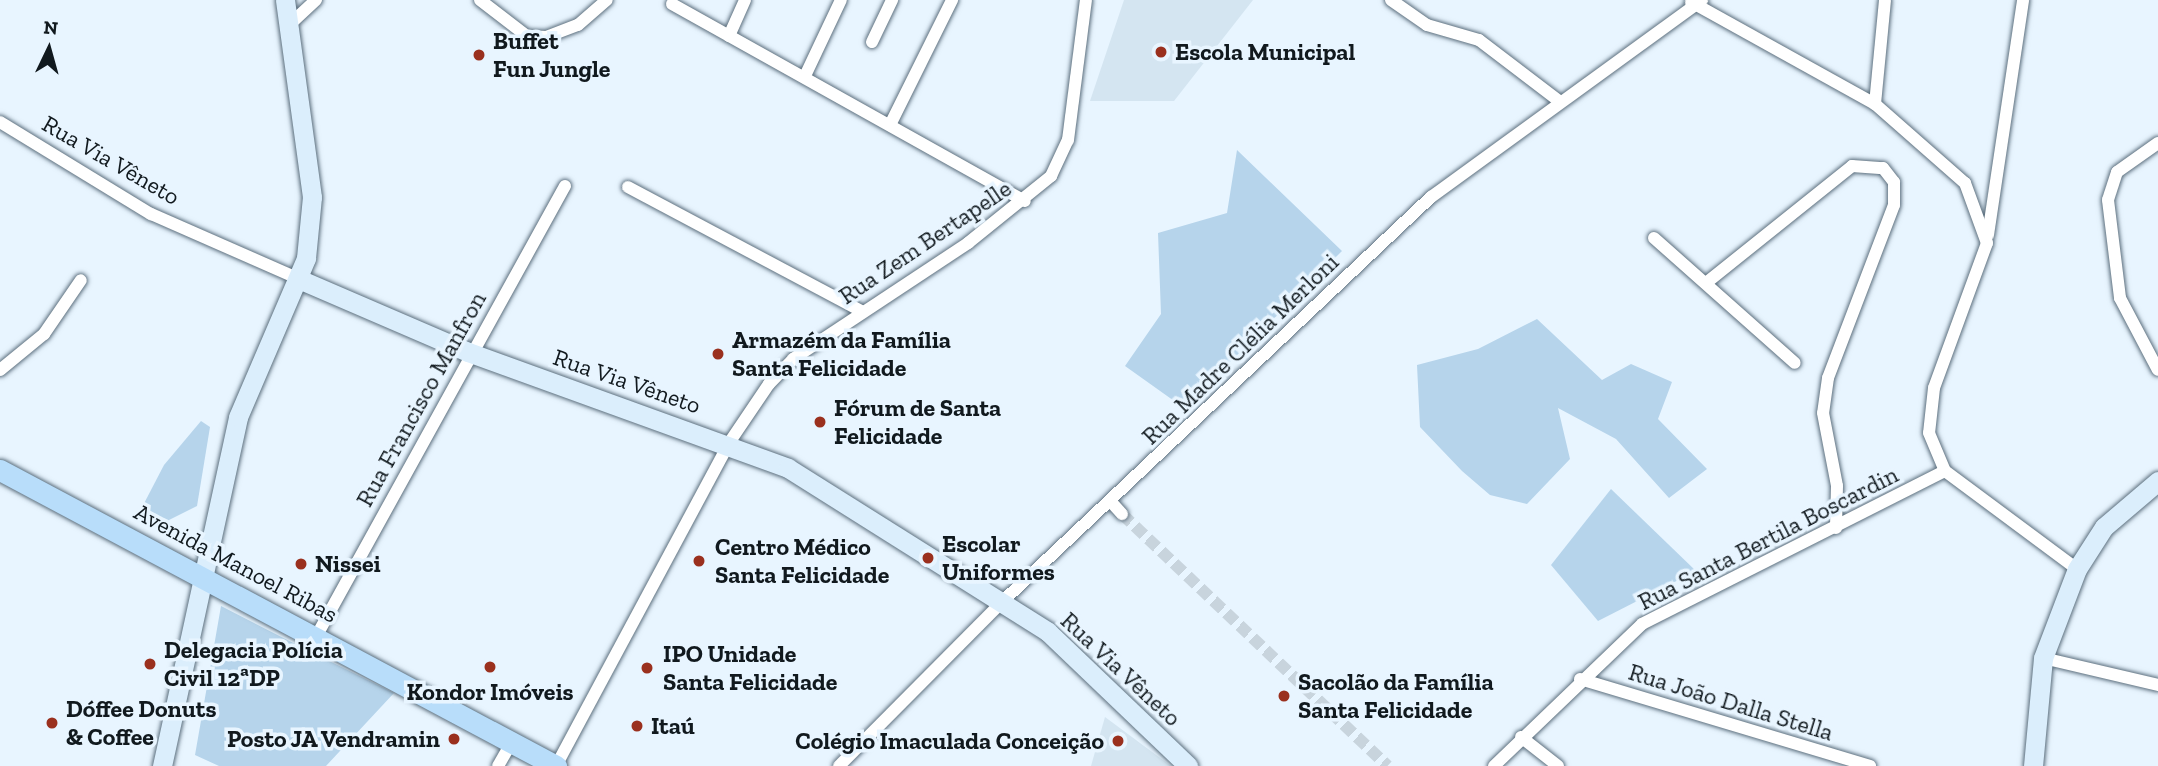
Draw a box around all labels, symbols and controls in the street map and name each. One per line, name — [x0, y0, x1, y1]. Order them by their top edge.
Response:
north arrow — [14, 14, 84, 84]
text: N — [43, 15, 59, 40]
place label: Buffet Fun Jungle — [493, 27, 611, 83]
place label: Escola Municipal — [1175, 38, 1355, 66]
marker: Escola Municipal — [1153, 44, 1169, 60]
marker: Buffet Fun Jungle — [471, 47, 487, 63]
street label: Rua Via Vêneto — [36, 109, 186, 211]
street label: Rua Zem Bertapelle — [833, 174, 1017, 310]
street label: Rua Madre Clélia Merloni — [1136, 248, 1344, 450]
street label: Rua Francisco Manfron — [350, 286, 492, 512]
place label: Armazém da Família Santa Felicidade — [732, 326, 951, 382]
street label: Rua Via Vêneto — [549, 342, 705, 420]
marker: Armazém da Família Santa Felicidade — [710, 346, 726, 362]
place label: Fórum de Santa Felicidade — [834, 394, 1001, 450]
marker: Fórum de Santa Felicidade — [812, 414, 828, 430]
street label: Rua Santa Bertila Boscardin — [1633, 460, 1903, 616]
street label: Avenida Manoel Ribas — [129, 497, 343, 629]
place label: Escolar Uniformes — [942, 530, 1055, 586]
place label: Centro Médico Santa Felicidade — [715, 533, 889, 589]
place label: Nissei — [315, 550, 381, 578]
marker: Escolar Uniformes — [920, 550, 936, 566]
marker: Centro Médico Santa Felicidade — [689, 551, 709, 571]
marker: Nissei — [293, 556, 309, 572]
street label: Rua Via Vêneto — [1054, 605, 1188, 733]
place label: Delegacia Polícia Civil 12ªDP — [164, 636, 343, 692]
place label: IPO Unidade Santa Felicidade — [663, 640, 837, 696]
marker: Delegacia Polícia Civil 12ªDP — [142, 656, 158, 672]
street label: Rua João Dalla Stella — [1625, 657, 1837, 747]
marker: IPO Unidade Santa Felicidade — [637, 658, 657, 678]
marker: Kondor Imóveis — [482, 659, 498, 675]
place label: Sacolão da Família Santa Felicidade — [1298, 668, 1494, 724]
place label: Kondor Imóveis — [406, 678, 574, 706]
marker: Sacolão da Família Santa Felicidade — [1276, 688, 1292, 704]
place label: Dóffee Donuts & Coffee — [66, 695, 216, 751]
place label: Itaú — [651, 712, 695, 740]
marker: Dóffee Donuts & Coffee — [44, 715, 60, 731]
marker: Itaú — [629, 718, 645, 734]
place label: Posto JA Vendramin — [225, 725, 440, 753]
place label: Colégio Imaculada Conceição — [795, 727, 1104, 755]
marker: Posto JA Vendramin — [446, 731, 462, 747]
marker: Colégio Imaculada Conceição — [1110, 733, 1126, 749]

